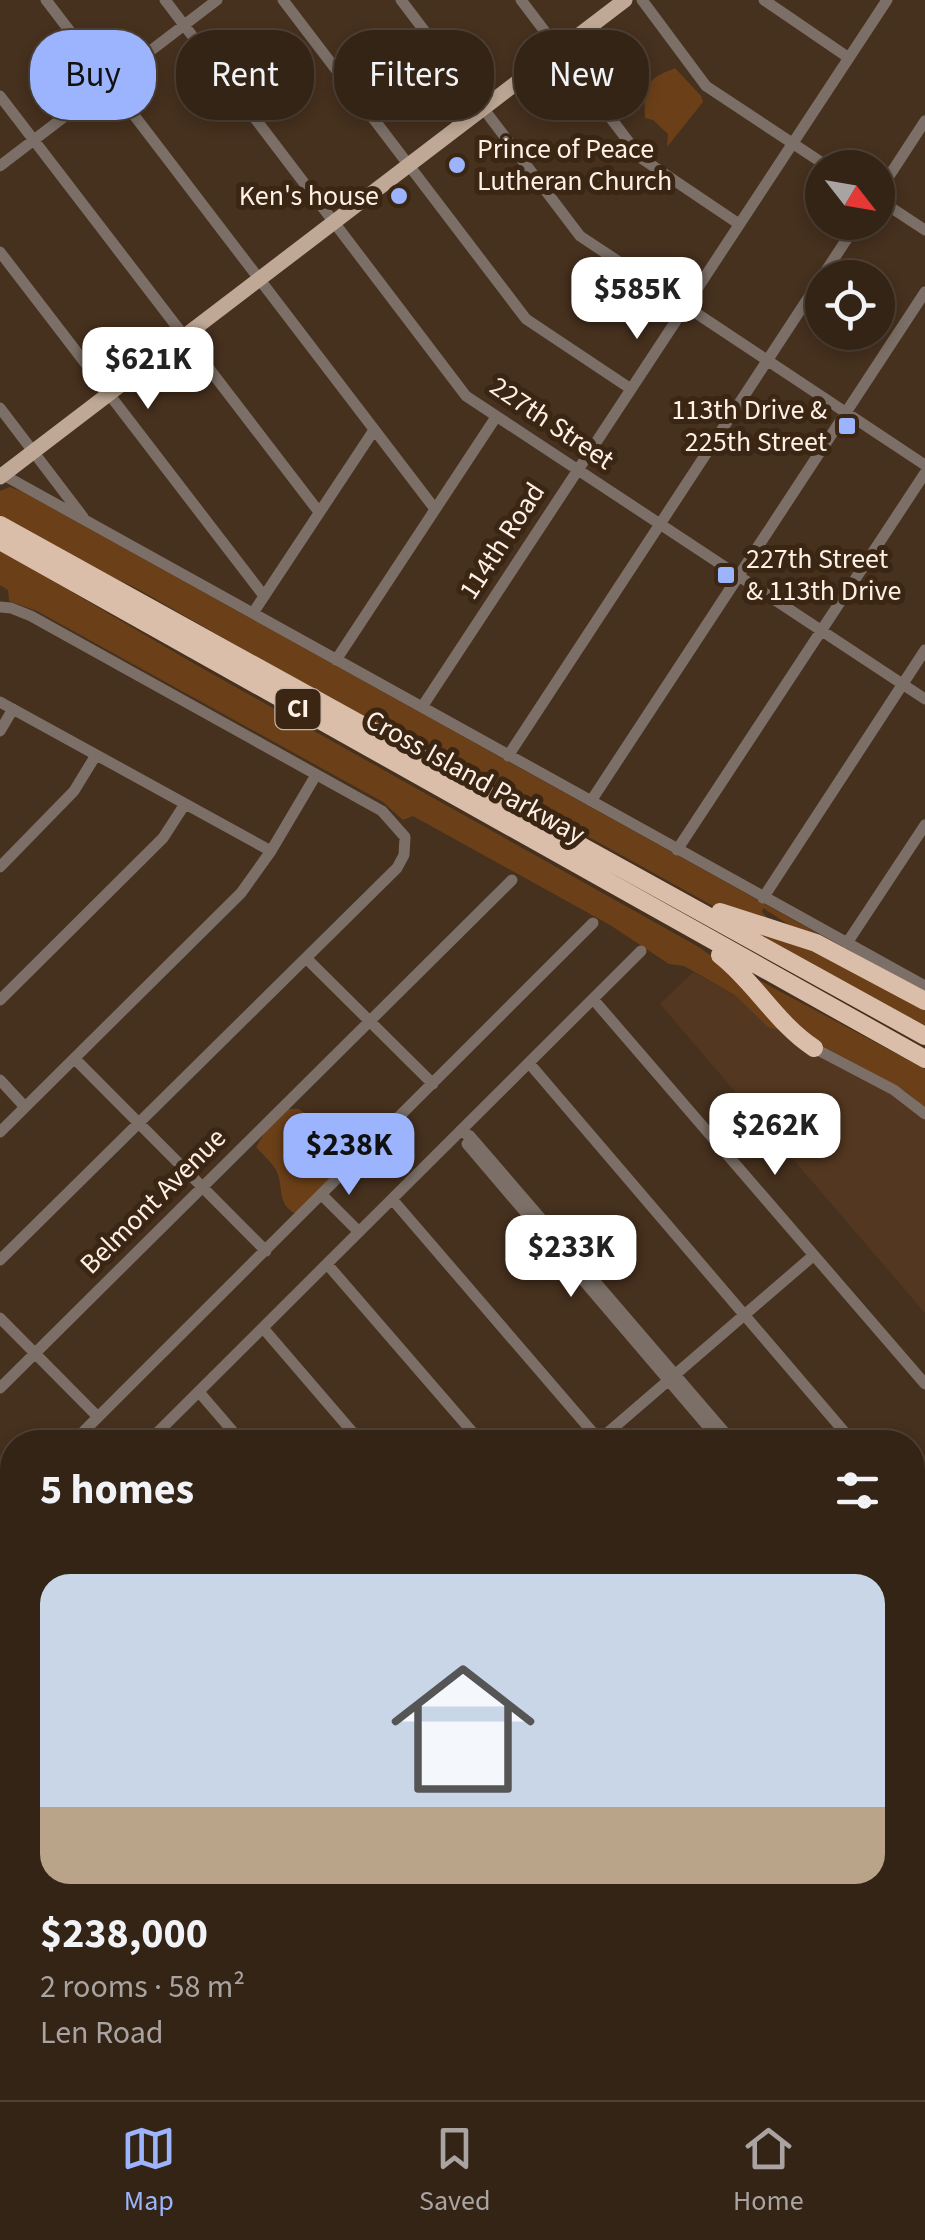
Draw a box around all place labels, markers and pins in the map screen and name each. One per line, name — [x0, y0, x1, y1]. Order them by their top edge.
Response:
place label: Prince of Peace Lutheran Church — [477, 129, 672, 201]
marker: Prince of Peace Lutheran Church — [446, 154, 468, 176]
place label: Ken's house — [239, 176, 379, 216]
marker: Ken's house — [388, 185, 410, 207]
pin: $585K — [567, 257, 707, 342]
pin: $621K — [78, 327, 218, 412]
place label: 113th Drive & 225th Street — [672, 390, 828, 462]
marker: 113th Drive & 225th Street — [836, 415, 858, 437]
place label: 227th Street & 113th Drive — [746, 539, 901, 611]
marker: 227th Street & 113th Drive — [715, 564, 737, 586]
pin: $262K — [705, 1093, 845, 1178]
pin: $238K — [279, 1113, 419, 1198]
pin: $233K — [501, 1215, 641, 1300]

